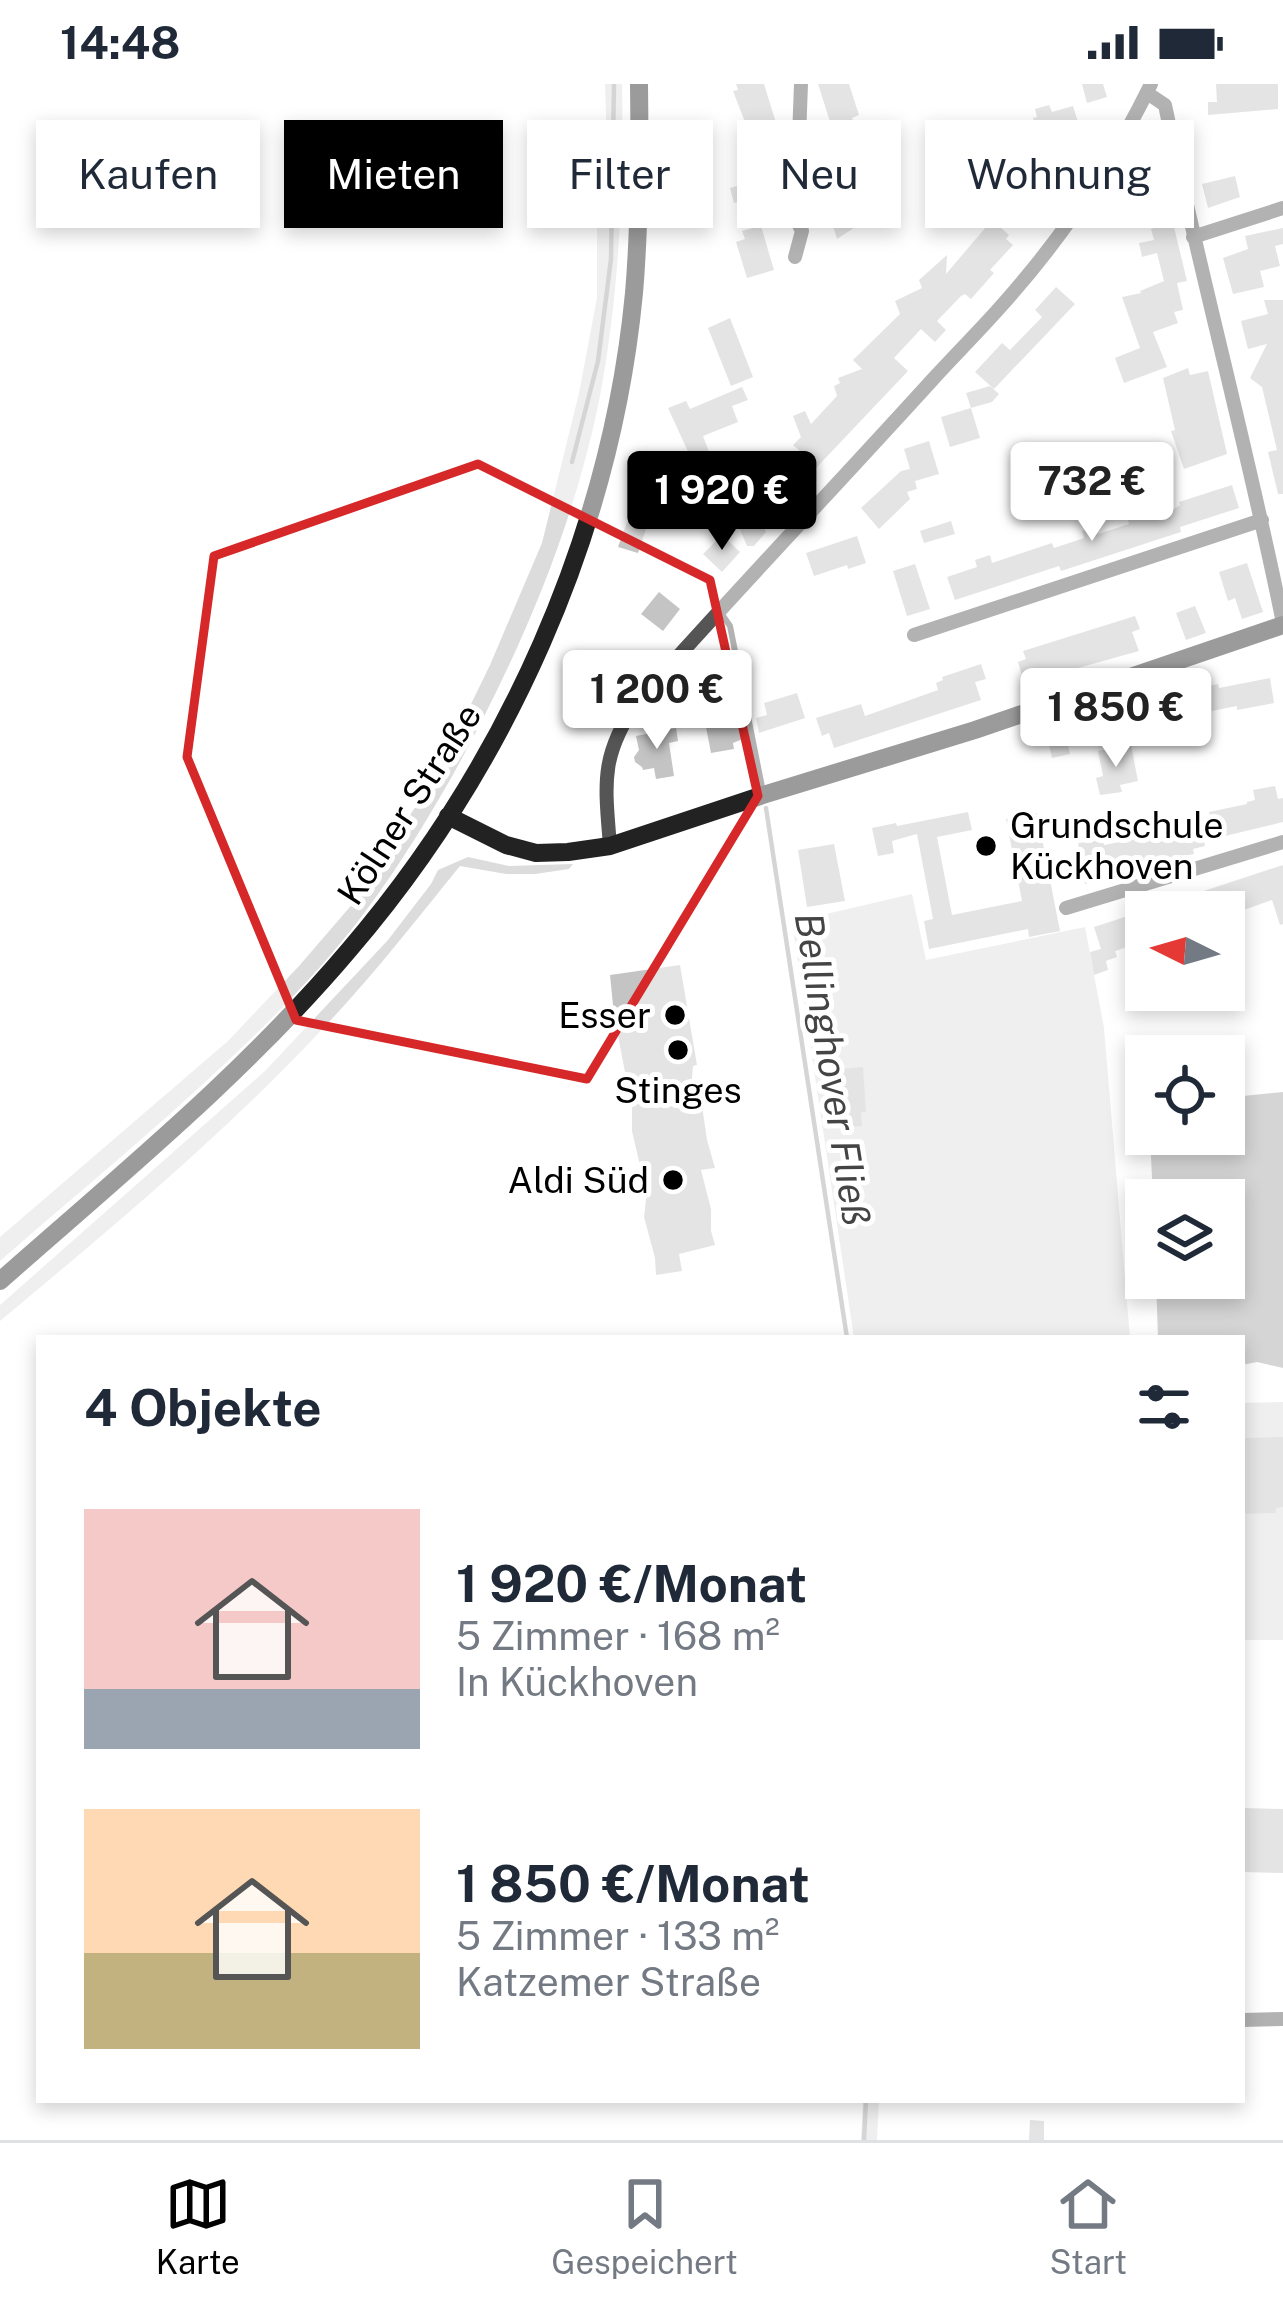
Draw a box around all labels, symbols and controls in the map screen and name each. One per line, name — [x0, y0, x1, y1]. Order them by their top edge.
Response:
text: 14:48 — [60, 16, 180, 69]
chip: Kaufen — [36, 120, 260, 228]
chip: Mieten — [284, 120, 503, 228]
chip: Filter — [527, 120, 713, 228]
chip: Neu — [737, 120, 901, 228]
chip: Wohnung — [925, 120, 1194, 228]
pin: 732 € — [1008, 442, 1176, 544]
pin: 1 920 € — [611, 451, 833, 553]
text: 732 € — [1038, 458, 1146, 504]
text: 1 920 € — [654, 467, 790, 513]
pin: 1 200 € — [546, 650, 768, 752]
text: 1 200 € — [590, 666, 724, 712]
pin: 1 850 € — [1005, 668, 1227, 770]
text: 1 850 € — [1047, 684, 1185, 730]
street label: Kölner Straße — [328, 696, 490, 912]
place label: Grundschule Kückhoven — [1010, 804, 1224, 887]
marker: Grundschule Kückhoven — [973, 833, 999, 859]
north arrow — [1125, 891, 1245, 1011]
map controls — [1125, 891, 1245, 1299]
water label: Bellinghover Fließ — [786, 909, 880, 1229]
place label: Esser — [558, 994, 651, 1036]
marker: Esser — [662, 1002, 688, 1028]
button: locate — [1125, 1035, 1245, 1155]
marker: Stinges — [665, 1037, 691, 1063]
place label: Stinges — [614, 1069, 742, 1111]
place label: Aldi Süd — [508, 1159, 649, 1201]
marker: Aldi Süd — [660, 1167, 686, 1193]
button: layers — [1125, 1179, 1245, 1299]
icon: filters — [1131, 1374, 1197, 1440]
text: 4 Objekte — [84, 1378, 322, 1437]
text: 1 920 €/Monat — [456, 1554, 807, 1613]
icon: home — [180, 1557, 324, 1701]
text: 5 Zimmer · 168 m² — [456, 1613, 780, 1659]
text: In Kückhoven — [456, 1659, 698, 1705]
text: 1 850 €/Monat — [456, 1854, 810, 1913]
icon: home — [180, 1857, 324, 2001]
text: 5 Zimmer · 133 m² — [456, 1913, 779, 1959]
text: Katzemer Straße — [456, 1959, 761, 2005]
tab: Karte — [156, 2171, 240, 2281]
tab: Gespeichert — [551, 2171, 738, 2281]
tab: Start — [1050, 2171, 1127, 2281]

